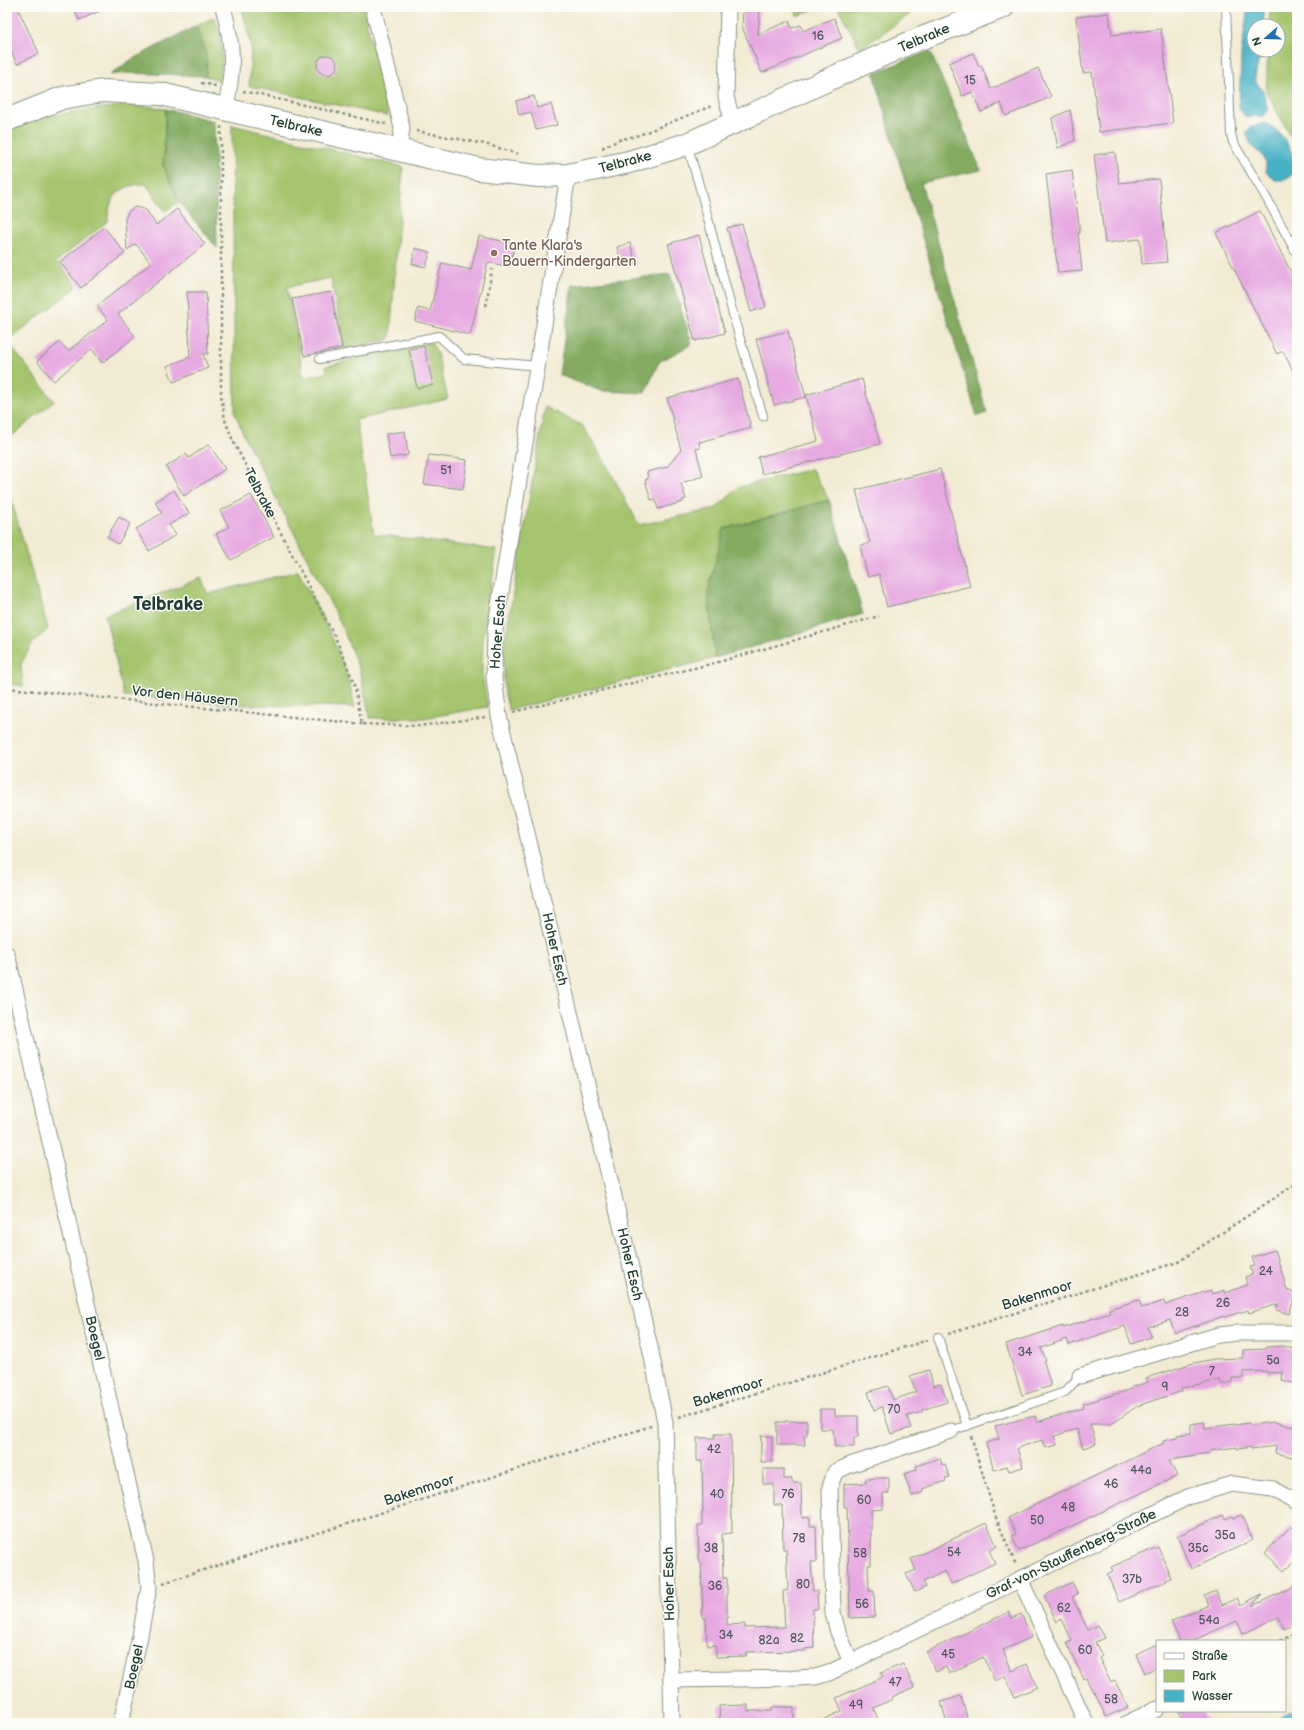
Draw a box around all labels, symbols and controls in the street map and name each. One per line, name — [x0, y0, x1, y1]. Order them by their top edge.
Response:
north arrow — [1246, 18, 1286, 58]
street label: Telbrake — [896, 20, 952, 56]
house number: 16 — [812, 29, 824, 44]
text: N — [1250, 35, 1265, 47]
house number: 15 — [964, 73, 976, 88]
street label: Telbrake — [268, 112, 324, 140]
street label: Telbrake — [597, 147, 653, 177]
place label: Tante Klara's Bauern-Kindergarten — [502, 237, 636, 270]
marker: Tante Klara's Bauern-Kindergarten — [489, 248, 499, 258]
house number: 51 — [440, 463, 452, 478]
street label: Telbrake — [240, 465, 280, 521]
district label: Telbrake — [133, 594, 203, 615]
street label: Hoher Esch — [486, 594, 510, 670]
street label: Vor den Häusern — [131, 682, 239, 710]
street label: Hoher Esch — [538, 911, 572, 987]
street label: Hoher Esch — [613, 1226, 647, 1302]
house number: 24 — [1259, 1264, 1274, 1279]
street label: Bakenmoor — [1000, 1276, 1075, 1314]
house number: 26 — [1216, 1296, 1230, 1311]
house number: 28 — [1175, 1305, 1189, 1320]
street label: Boegel — [82, 1314, 108, 1362]
house number: 34 — [1018, 1345, 1033, 1360]
house number: 5a — [1266, 1353, 1280, 1368]
house number: 7 — [1209, 1364, 1215, 1379]
street label: Bakenmoor — [691, 1373, 766, 1411]
house number: 9 — [1162, 1380, 1169, 1395]
house number: 70 — [888, 1402, 900, 1417]
house number: 42 — [707, 1442, 721, 1457]
house number: 44a — [1130, 1463, 1152, 1478]
street label: Bakenmoor — [382, 1470, 457, 1509]
house number: 46 — [1104, 1477, 1118, 1492]
house number: 40 — [710, 1487, 724, 1502]
house number: 76 — [781, 1487, 795, 1502]
house number: 60 — [857, 1493, 871, 1508]
house number: 48 — [1061, 1500, 1075, 1515]
street label: Graf-von-Stauffenberg-Straße — [983, 1505, 1159, 1603]
house number: 50 — [1030, 1513, 1044, 1528]
house number: 35a — [1214, 1528, 1236, 1543]
house number: 78 — [793, 1531, 805, 1546]
house number: 38 — [704, 1541, 718, 1556]
house number: 35c — [1188, 1541, 1208, 1556]
house number: 54 — [947, 1545, 962, 1560]
street label: Hoher Esch — [660, 1546, 678, 1621]
house number: 58 — [853, 1546, 867, 1561]
house number: 37b — [1122, 1572, 1142, 1587]
house number: 80 — [796, 1577, 810, 1592]
house number: 36 — [708, 1579, 722, 1594]
house number: 56 — [855, 1597, 869, 1612]
house number: 62 — [1057, 1601, 1071, 1616]
house number: 54a — [1199, 1613, 1220, 1628]
house number: 34 — [719, 1628, 734, 1643]
house number: 82 — [790, 1631, 804, 1646]
house number: 82a — [759, 1633, 780, 1648]
legend — [1156, 1640, 1286, 1712]
street label: Boegel — [121, 1643, 147, 1691]
house number: 60 — [1078, 1643, 1092, 1658]
house number: 45 — [941, 1647, 955, 1662]
text: Straße — [1192, 1649, 1228, 1664]
text: Park — [1192, 1669, 1216, 1684]
house number: 47 — [888, 1675, 902, 1690]
text: Wasser — [1192, 1689, 1233, 1704]
house number: 58 — [1104, 1692, 1118, 1707]
house number: 49 — [849, 1698, 863, 1713]

